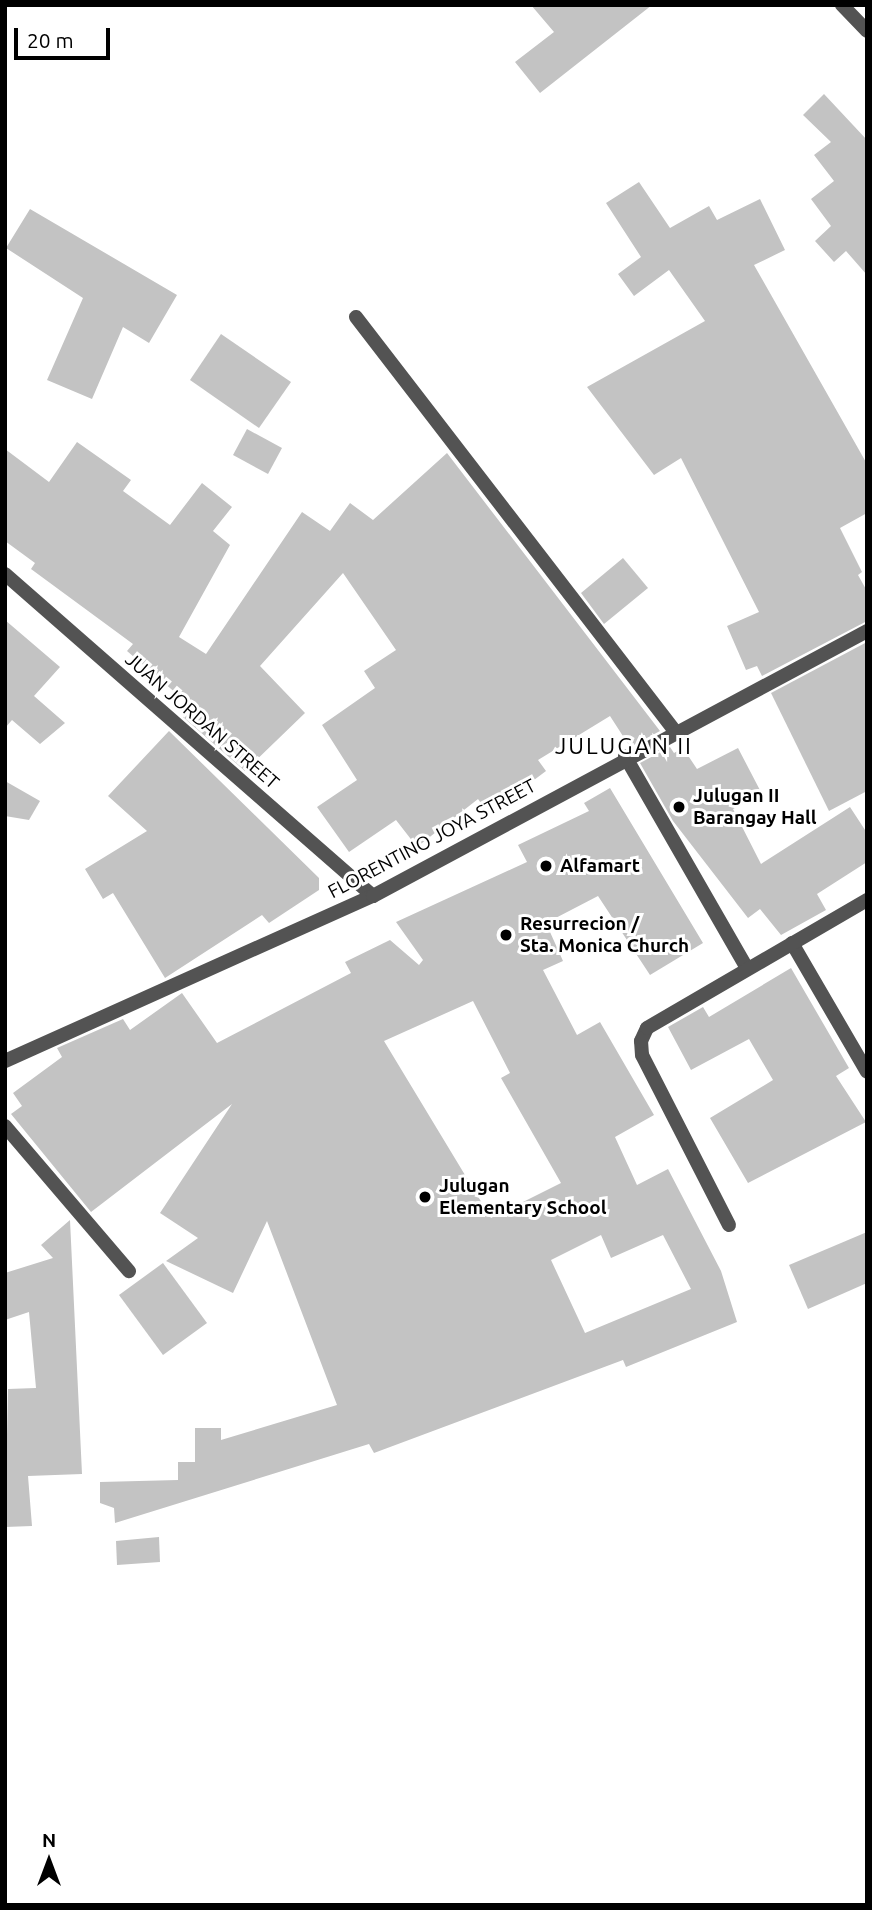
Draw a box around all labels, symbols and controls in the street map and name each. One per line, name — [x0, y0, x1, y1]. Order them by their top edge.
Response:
scale bar — [18, 14, 114, 58]
text: 20 m — [27, 28, 74, 52]
street label: JUAN JORDAN STREET — [120, 648, 284, 794]
district label: JULUGAN II — [556, 732, 692, 760]
street label: FLORENTINO JOYA STREET — [324, 774, 540, 904]
place label: Julugan II Barangay Hall — [693, 785, 817, 829]
marker: Julugan II Barangay Hall — [671, 799, 687, 815]
place label: Alfamart — [560, 855, 640, 877]
marker: Alfamart — [538, 858, 554, 874]
place label: Resurrecion / Sta. Monica Church — [520, 913, 689, 957]
marker: Resurrecion / Sta. Monica Church — [498, 927, 514, 943]
place label: Julugan Elementary School — [439, 1175, 606, 1219]
marker: Julugan Elementary School — [417, 1189, 433, 1205]
north arrow — [14, 1826, 84, 1896]
text: N — [42, 1829, 56, 1851]

